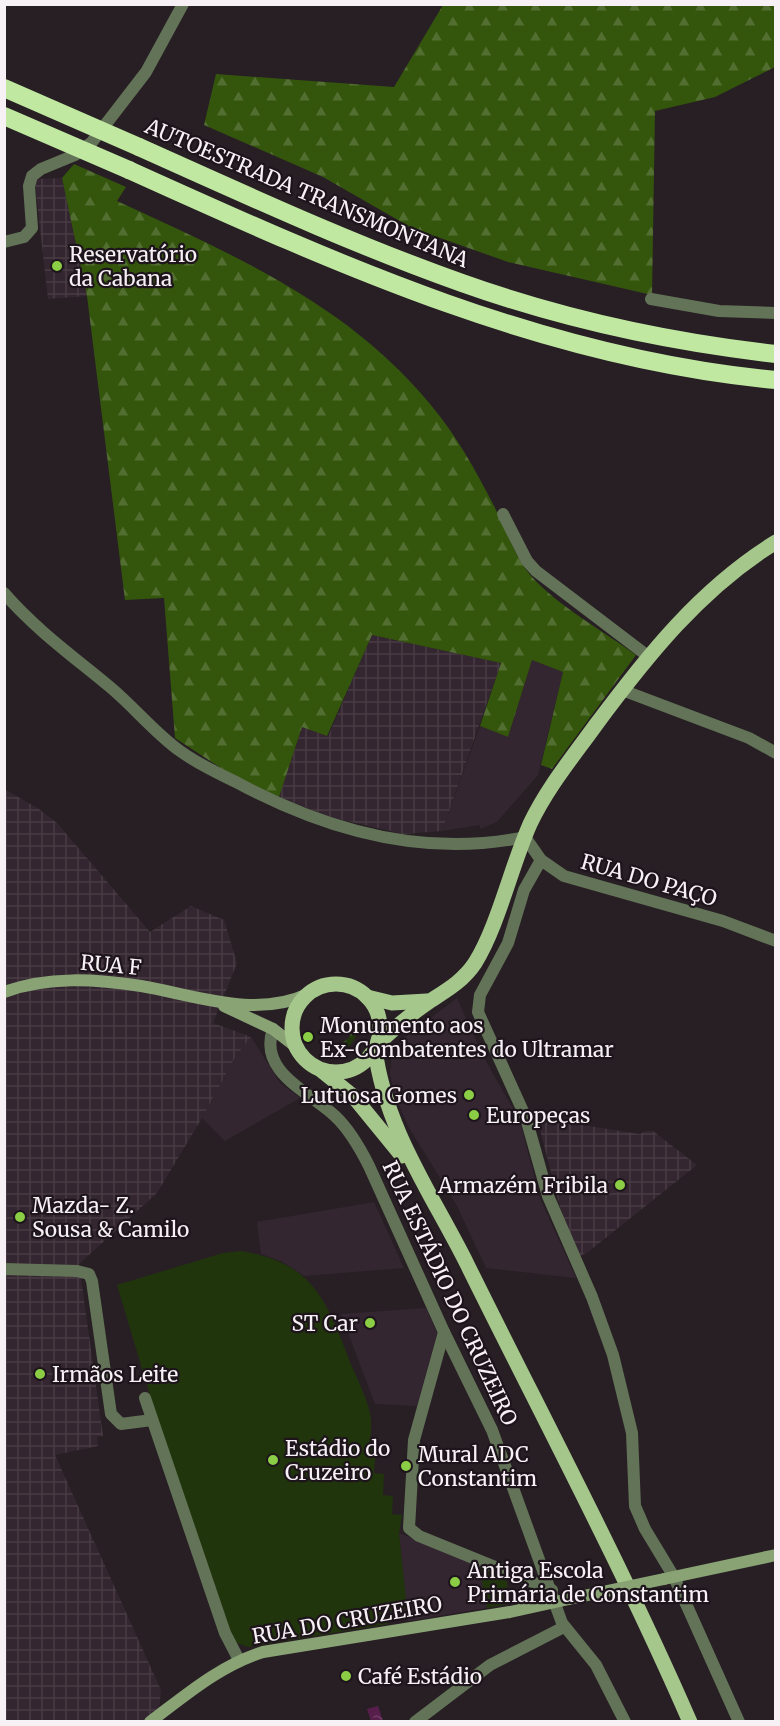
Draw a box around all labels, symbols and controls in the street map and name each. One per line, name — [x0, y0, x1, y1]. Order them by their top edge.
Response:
street label: AUTOESTRADA TRANSMONTANA — [140, 112, 473, 274]
place label: Reservatório da Cabana — [69, 241, 197, 292]
marker: Reservatório da Cabana — [50, 259, 64, 273]
street label: RUA DO PAÇO — [578, 848, 720, 912]
street label: RUA F — [79, 949, 143, 981]
place label: Monumento aos Ex-Combatentes do Ultramar — [320, 1012, 614, 1063]
marker: Monumento aos Ex-Combatentes do Ultramar — [301, 1030, 315, 1044]
place label: Lutuosa Gomes — [301, 1082, 457, 1109]
marker: Lutuosa Gomes — [462, 1088, 476, 1102]
place label: Europeças — [486, 1102, 590, 1129]
marker: Europeças — [467, 1108, 481, 1122]
street label: RUA ESTÁDIO DO CRUZEIRO — [377, 1156, 524, 1430]
place label: Armazém Fribila — [437, 1172, 608, 1199]
marker: Armazém Fribila — [613, 1178, 627, 1192]
place label: Mazda- Z. Sousa & Camilo — [32, 1192, 189, 1243]
marker: Mazda- Z. Sousa & Camilo — [13, 1210, 27, 1224]
place label: ST Car — [292, 1310, 358, 1337]
marker: ST Car — [363, 1316, 377, 1330]
place label: Irmãos Leite — [52, 1361, 178, 1388]
marker: Irmãos Leite — [33, 1367, 47, 1381]
place label: Estádio do Cruzeiro — [285, 1435, 390, 1486]
place label: Mural ADC Constantim — [418, 1441, 537, 1492]
marker: Estádio do Cruzeiro — [266, 1453, 280, 1467]
marker: Mural ADC Constantim — [399, 1459, 413, 1473]
place label: Antiga Escola Primária de Constantim — [466, 1557, 709, 1608]
marker: Antiga Escola Primária de Constantim — [448, 1575, 462, 1589]
street label: RUA DO CRUZEIRO — [250, 1590, 444, 1650]
place label: Café Estádio — [358, 1663, 482, 1690]
marker: Café Estádio — [339, 1669, 353, 1683]

